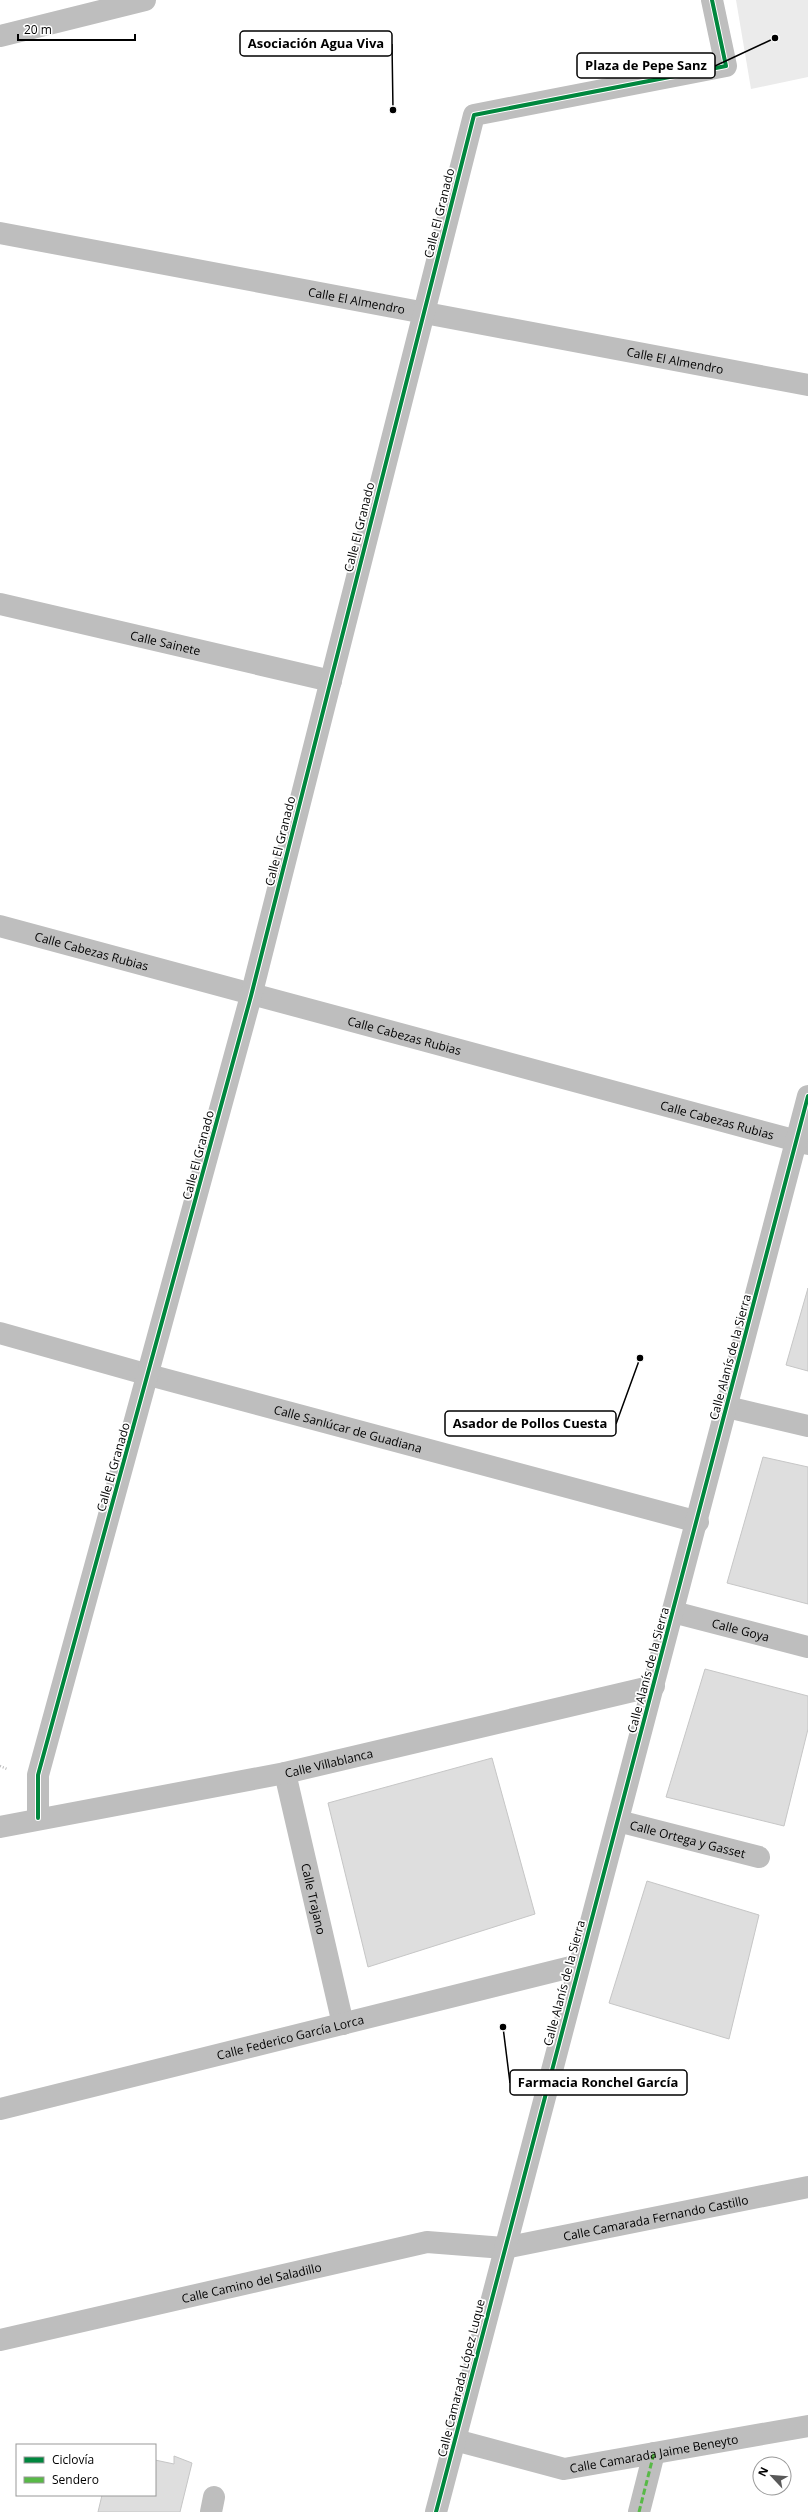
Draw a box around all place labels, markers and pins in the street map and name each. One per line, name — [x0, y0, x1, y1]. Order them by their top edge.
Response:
callout: Asociación Agua Viva — [240, 31, 392, 56]
callout: Plaza de Pepe Sanz — [577, 53, 715, 78]
callout: Asador de Pollos Cuesta — [445, 1411, 616, 1436]
callout: Farmacia Ronchel García — [510, 2070, 687, 2095]

